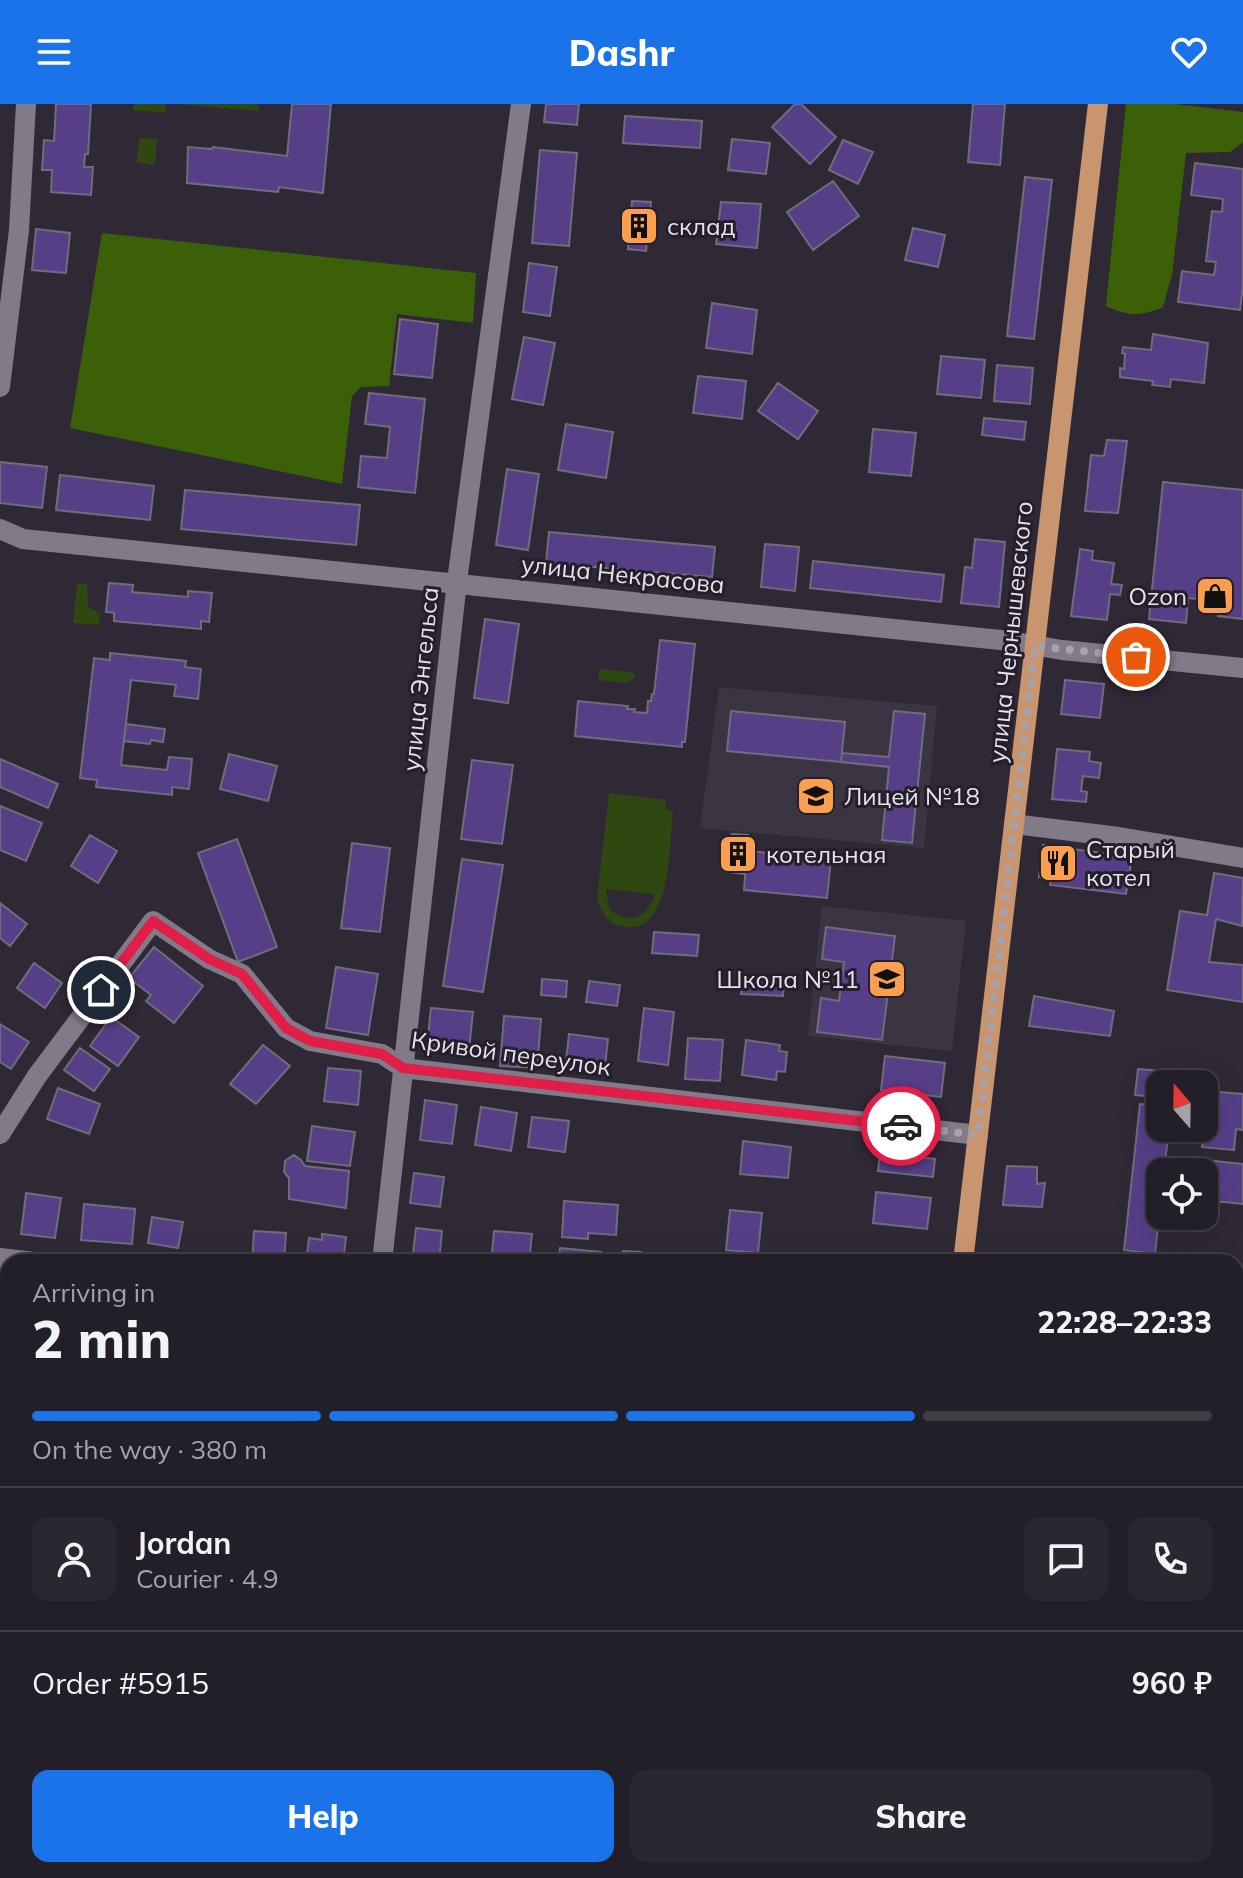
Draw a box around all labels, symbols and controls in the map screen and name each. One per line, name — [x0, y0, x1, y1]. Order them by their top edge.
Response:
icon: menu — [32, 30, 76, 74]
text: Dashr — [569, 30, 674, 75]
icon: heart — [1167, 30, 1211, 74]
building icon: склад — [618, 205, 660, 247]
place label: склад — [667, 211, 735, 241]
street label: улица Чернышевского — [981, 500, 1039, 764]
street label: улица Некрасова — [520, 548, 726, 600]
shop icon: Ozon — [1194, 575, 1236, 617]
place label: Ozon — [1128, 581, 1187, 611]
street label: улица Энгельса — [395, 585, 445, 773]
pin — [1102, 623, 1170, 691]
icon: bag — [1114, 635, 1158, 679]
school or university icon: Лицей №18 — [795, 775, 837, 817]
place label: Лицей №18 — [844, 781, 980, 811]
building icon: котельная — [717, 833, 759, 875]
place label: Старый котел — [1086, 834, 1175, 892]
place label: котельная — [766, 839, 886, 869]
restaurant icon: Старый котел — [1037, 842, 1079, 884]
pin — [67, 956, 135, 1024]
school or university icon: Школа №11 — [866, 958, 908, 1000]
place label: Школа №11 — [717, 964, 859, 994]
icon: home — [79, 968, 123, 1012]
street label: Кривой переулок — [409, 1024, 613, 1082]
north arrow — [1146, 1070, 1218, 1142]
map controls — [1146, 1070, 1218, 1230]
courier — [861, 1086, 941, 1166]
icon: car — [879, 1104, 923, 1148]
button: locate — [1146, 1158, 1218, 1230]
text: Arriving in — [32, 1276, 155, 1309]
text: 22:28–22:33 — [1037, 1303, 1212, 1341]
text: 2 min — [32, 1306, 171, 1371]
text: On the way · 380 m — [32, 1433, 267, 1466]
button: person — [32, 1517, 116, 1601]
button: chat — [1024, 1517, 1108, 1601]
button: phone — [1128, 1517, 1212, 1601]
text: Jordan — [136, 1524, 231, 1562]
text: Courier · 4.9 — [136, 1562, 279, 1595]
text: Order #5915 — [32, 1664, 209, 1702]
text: 960 ₽ — [1132, 1664, 1212, 1702]
button: Help — [32, 1770, 614, 1862]
button: Share — [630, 1770, 1212, 1862]

